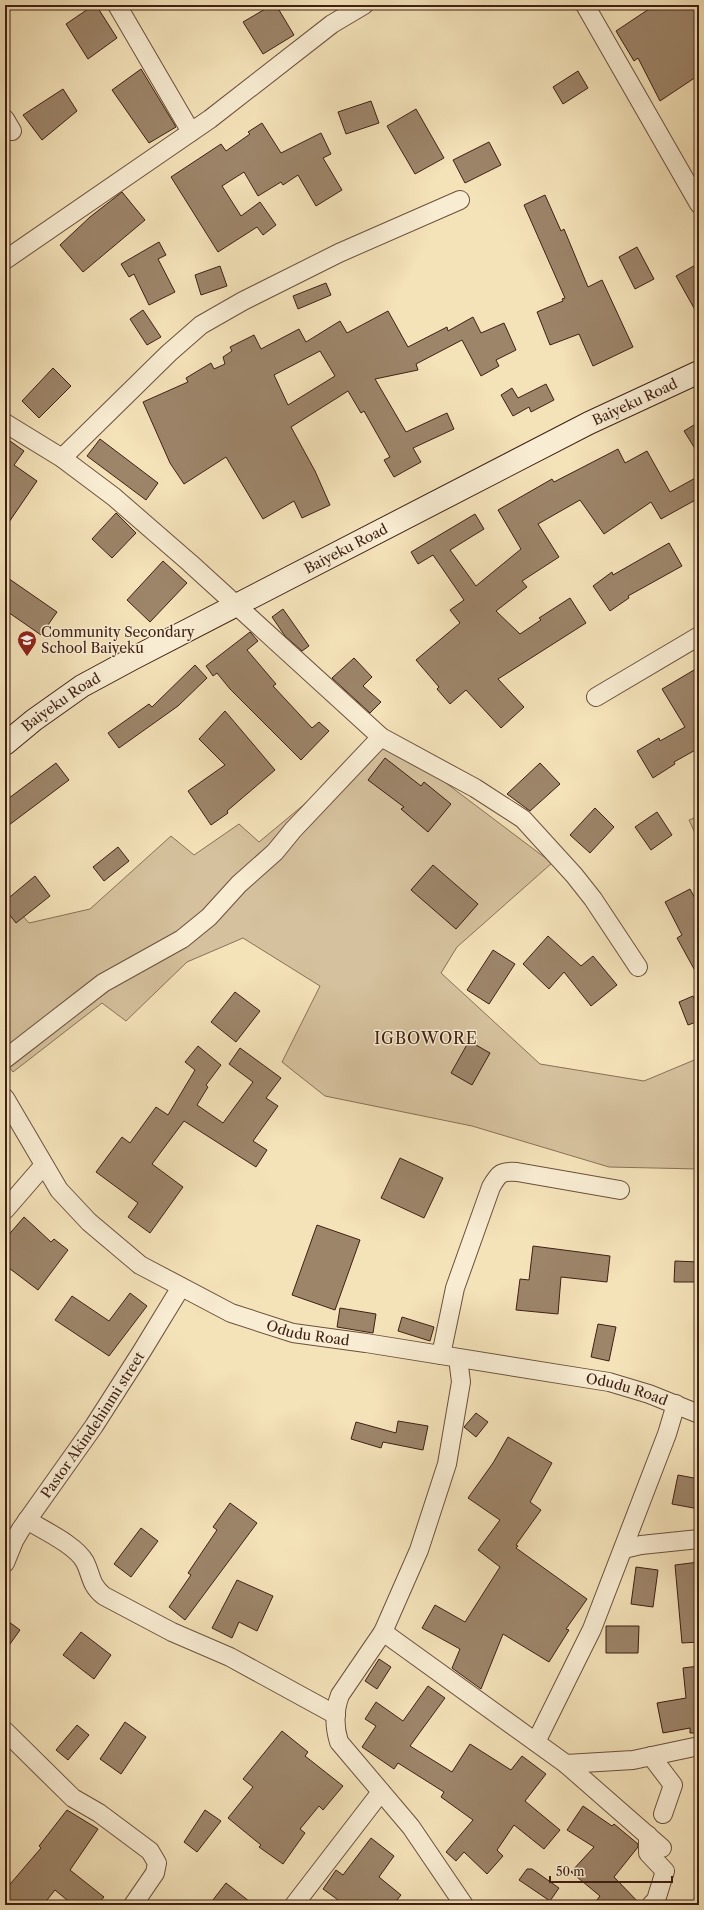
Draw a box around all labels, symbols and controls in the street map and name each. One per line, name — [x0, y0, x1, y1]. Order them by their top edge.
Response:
street label: Baiyeku Road — [589, 374, 680, 429]
street label: Baiyeku Road — [301, 519, 391, 578]
place label: Community Secondary School Baiyeku — [41, 623, 195, 657]
school or university icon: Community Secondary School Baiyeku — [16, 629, 38, 657]
street label: Baiyeku Road — [18, 669, 104, 736]
district label: IGBOWORE — [374, 1028, 478, 1048]
street label: Odudu Road — [264, 1316, 351, 1350]
street label: Pastor Akindehinmi street — [37, 1348, 148, 1502]
street label: Odudu Road — [585, 1369, 671, 1410]
scale bar — [550, 1858, 672, 1884]
text: 50 m — [556, 1864, 585, 1879]

